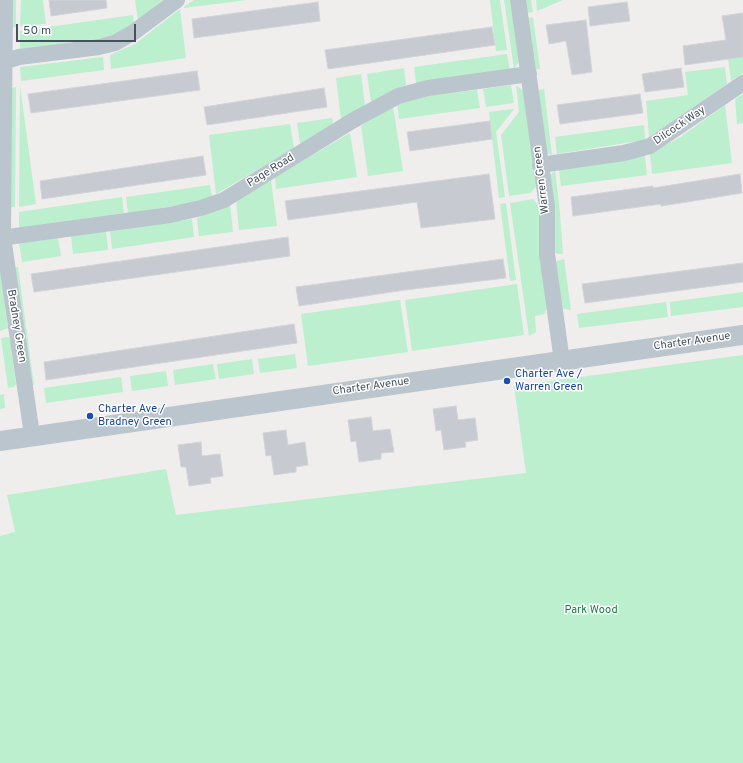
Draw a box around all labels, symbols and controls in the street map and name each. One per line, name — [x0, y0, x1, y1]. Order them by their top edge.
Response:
scale bar — [18, 16, 138, 42]
text: 50 m — [23, 23, 51, 39]
street label: Dilcock Way — [652, 104, 708, 148]
street label: Warren Green — [531, 146, 553, 214]
street label: Page Road — [245, 151, 297, 191]
street label: Bradney Green — [4, 289, 28, 363]
street label: Charter Avenue — [653, 330, 731, 354]
place label: Charter Ave / Warren Green — [515, 368, 583, 394]
street label: Charter Avenue — [332, 375, 410, 399]
marker: Charter Ave / Warren Green — [502, 376, 512, 386]
place label: Charter Ave / Bradney Green — [98, 403, 172, 429]
marker: Charter Ave / Bradney Green — [85, 411, 95, 421]
park label: Park Wood — [564, 604, 618, 618]

